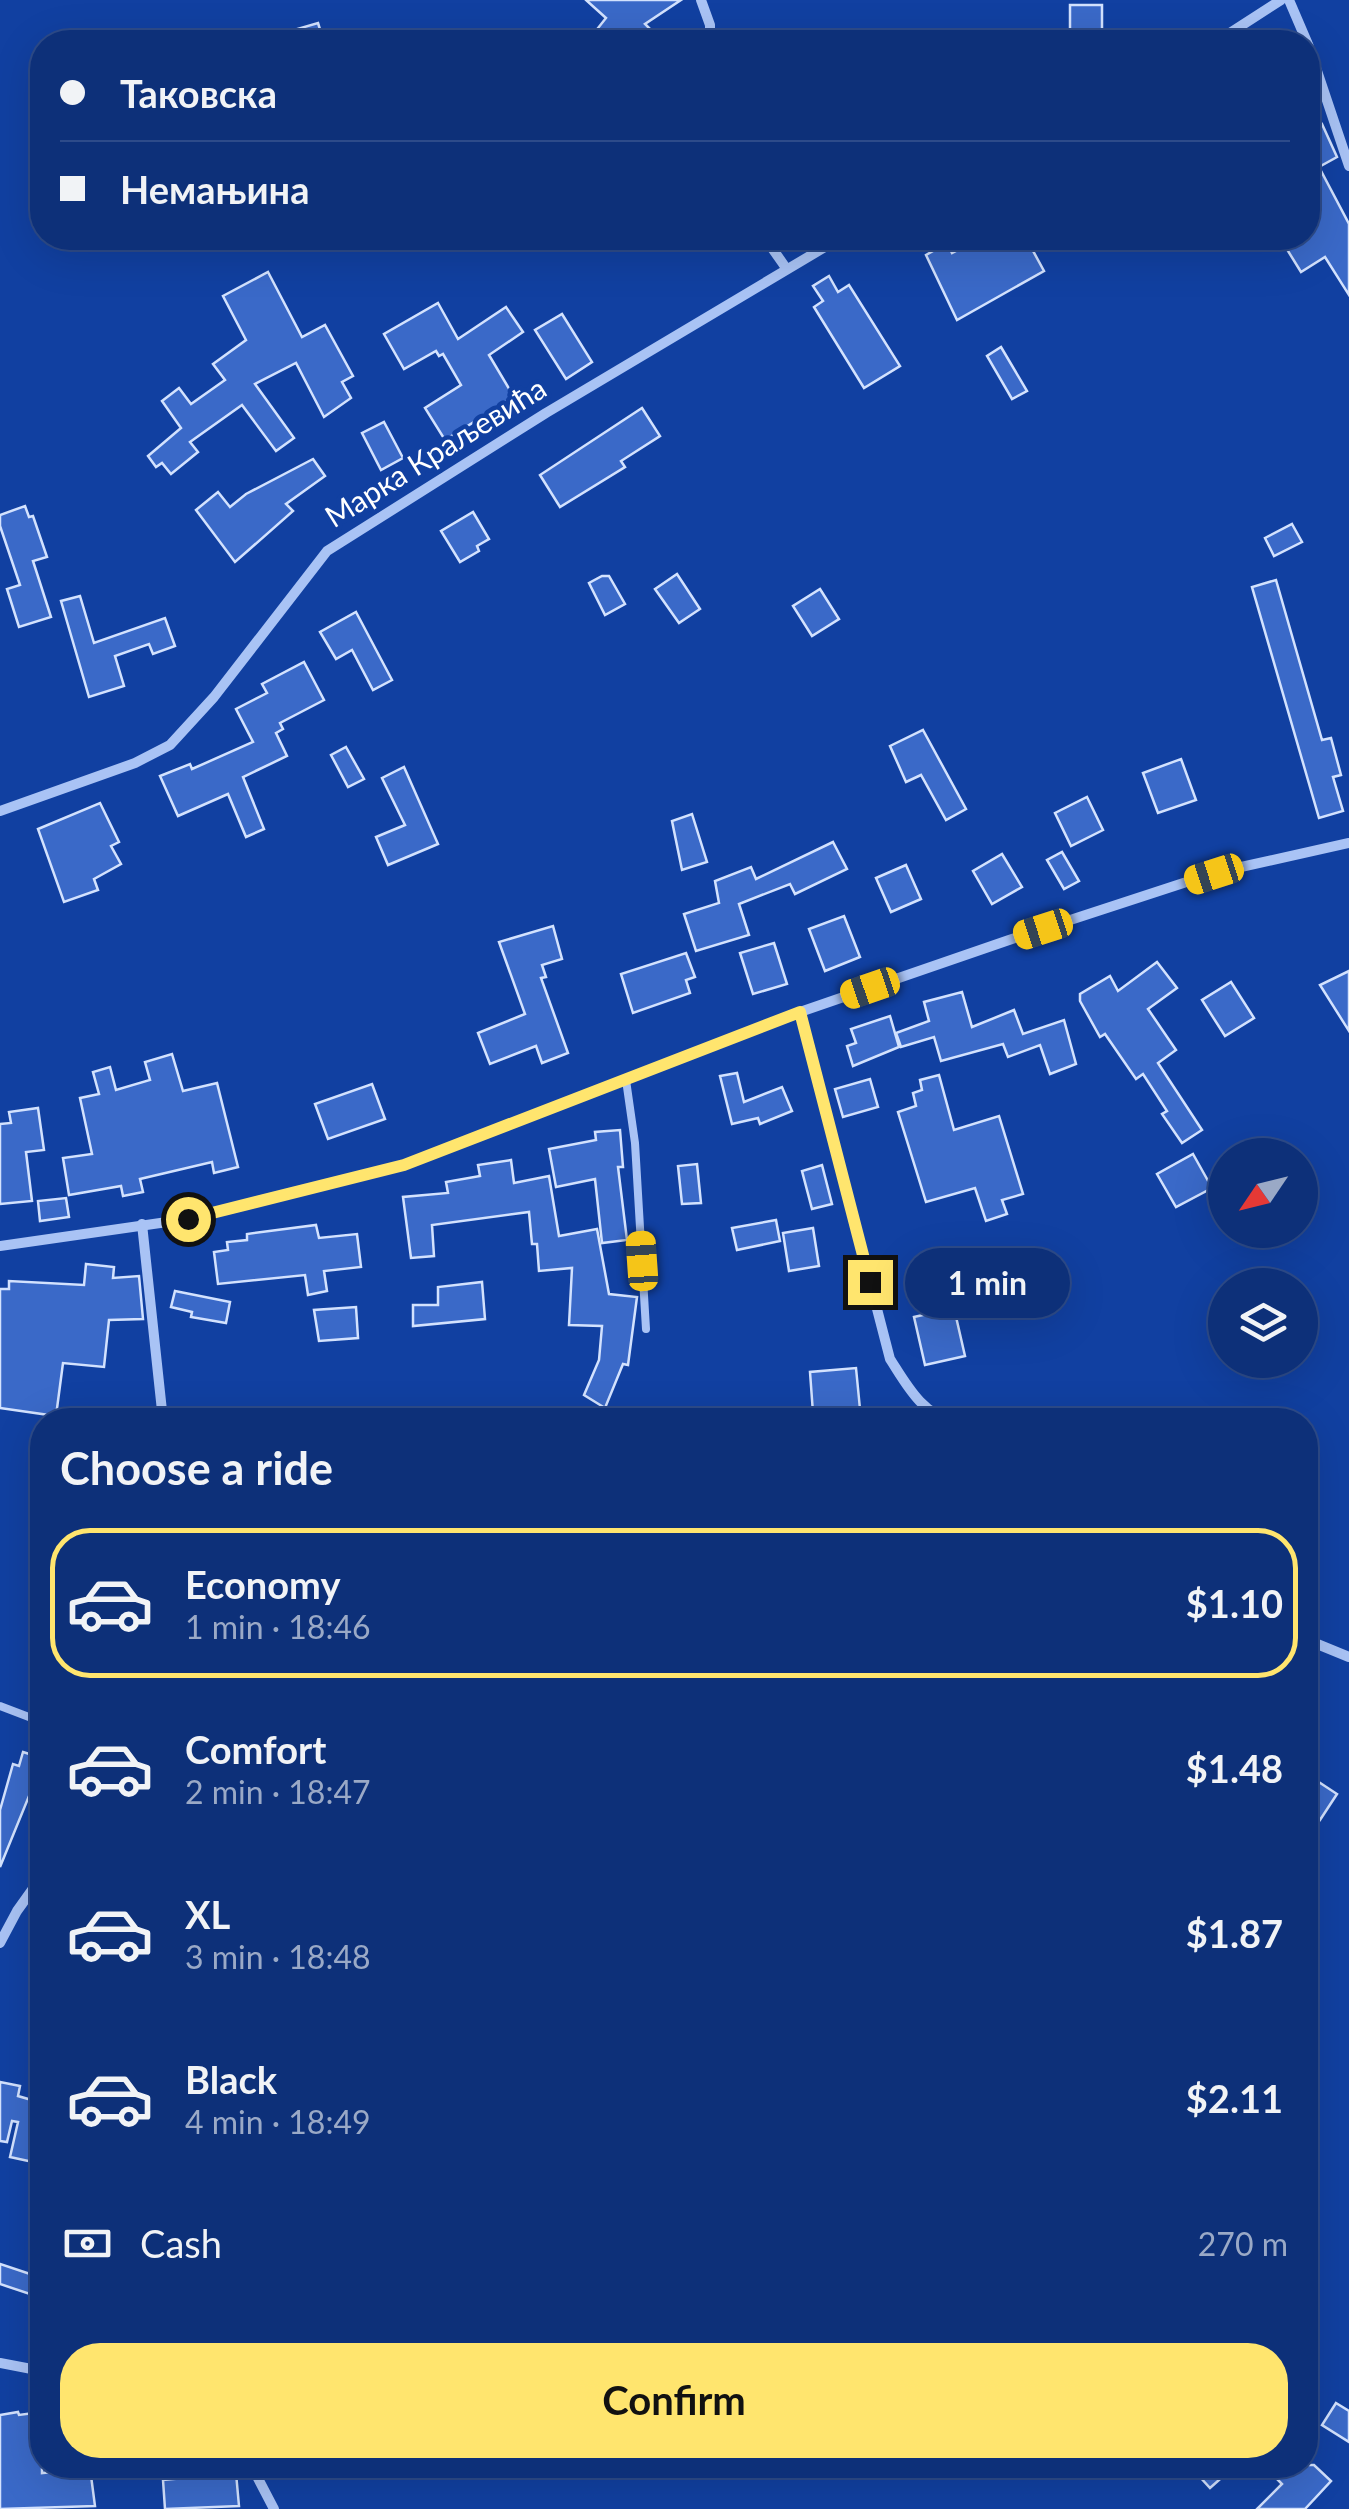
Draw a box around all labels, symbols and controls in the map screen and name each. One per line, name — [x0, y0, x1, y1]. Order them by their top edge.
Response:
text: Таковска — [120, 70, 277, 116]
text: Немањина — [120, 166, 310, 212]
street label: Марка Краљевића — [318, 369, 552, 534]
car — [1181, 850, 1247, 898]
car — [1010, 905, 1076, 953]
car — [837, 964, 903, 1012]
north arrow — [1208, 1138, 1318, 1248]
map controls — [1208, 1138, 1318, 1378]
route start — [166, 1197, 211, 1242]
car — [625, 1230, 659, 1292]
callout: 1 min — [905, 1247, 1070, 1317]
route end — [848, 1260, 893, 1305]
text: 1 min — [948, 1263, 1027, 1302]
button: layers — [1208, 1268, 1318, 1378]
text: Choose a ride — [60, 1441, 333, 1495]
icon: car — [65, 1558, 155, 1648]
text: Economy — [185, 1561, 340, 1607]
text: $1.10 — [1186, 1580, 1283, 1626]
text: 1 min · 18:46 — [185, 1607, 371, 1646]
icon: car — [65, 1723, 155, 1813]
text: Comfort — [185, 1726, 326, 1772]
text: $1.48 — [1186, 1745, 1283, 1791]
text: 2 min · 18:47 — [185, 1772, 371, 1811]
icon: car — [65, 1888, 155, 1978]
text: XL — [185, 1891, 230, 1937]
text: $1.87 — [1186, 1910, 1283, 1956]
text: 3 min · 18:48 — [185, 1937, 371, 1976]
icon: car — [65, 2053, 155, 2143]
text: Black — [185, 2056, 277, 2102]
text: $2.11 — [1186, 2075, 1283, 2121]
text: 4 min · 18:49 — [185, 2102, 371, 2141]
icon: cash — [60, 2216, 115, 2271]
text: Cash — [140, 2220, 222, 2266]
text: 270 m — [1198, 2224, 1288, 2263]
button: Confirm — [60, 2343, 1288, 2458]

